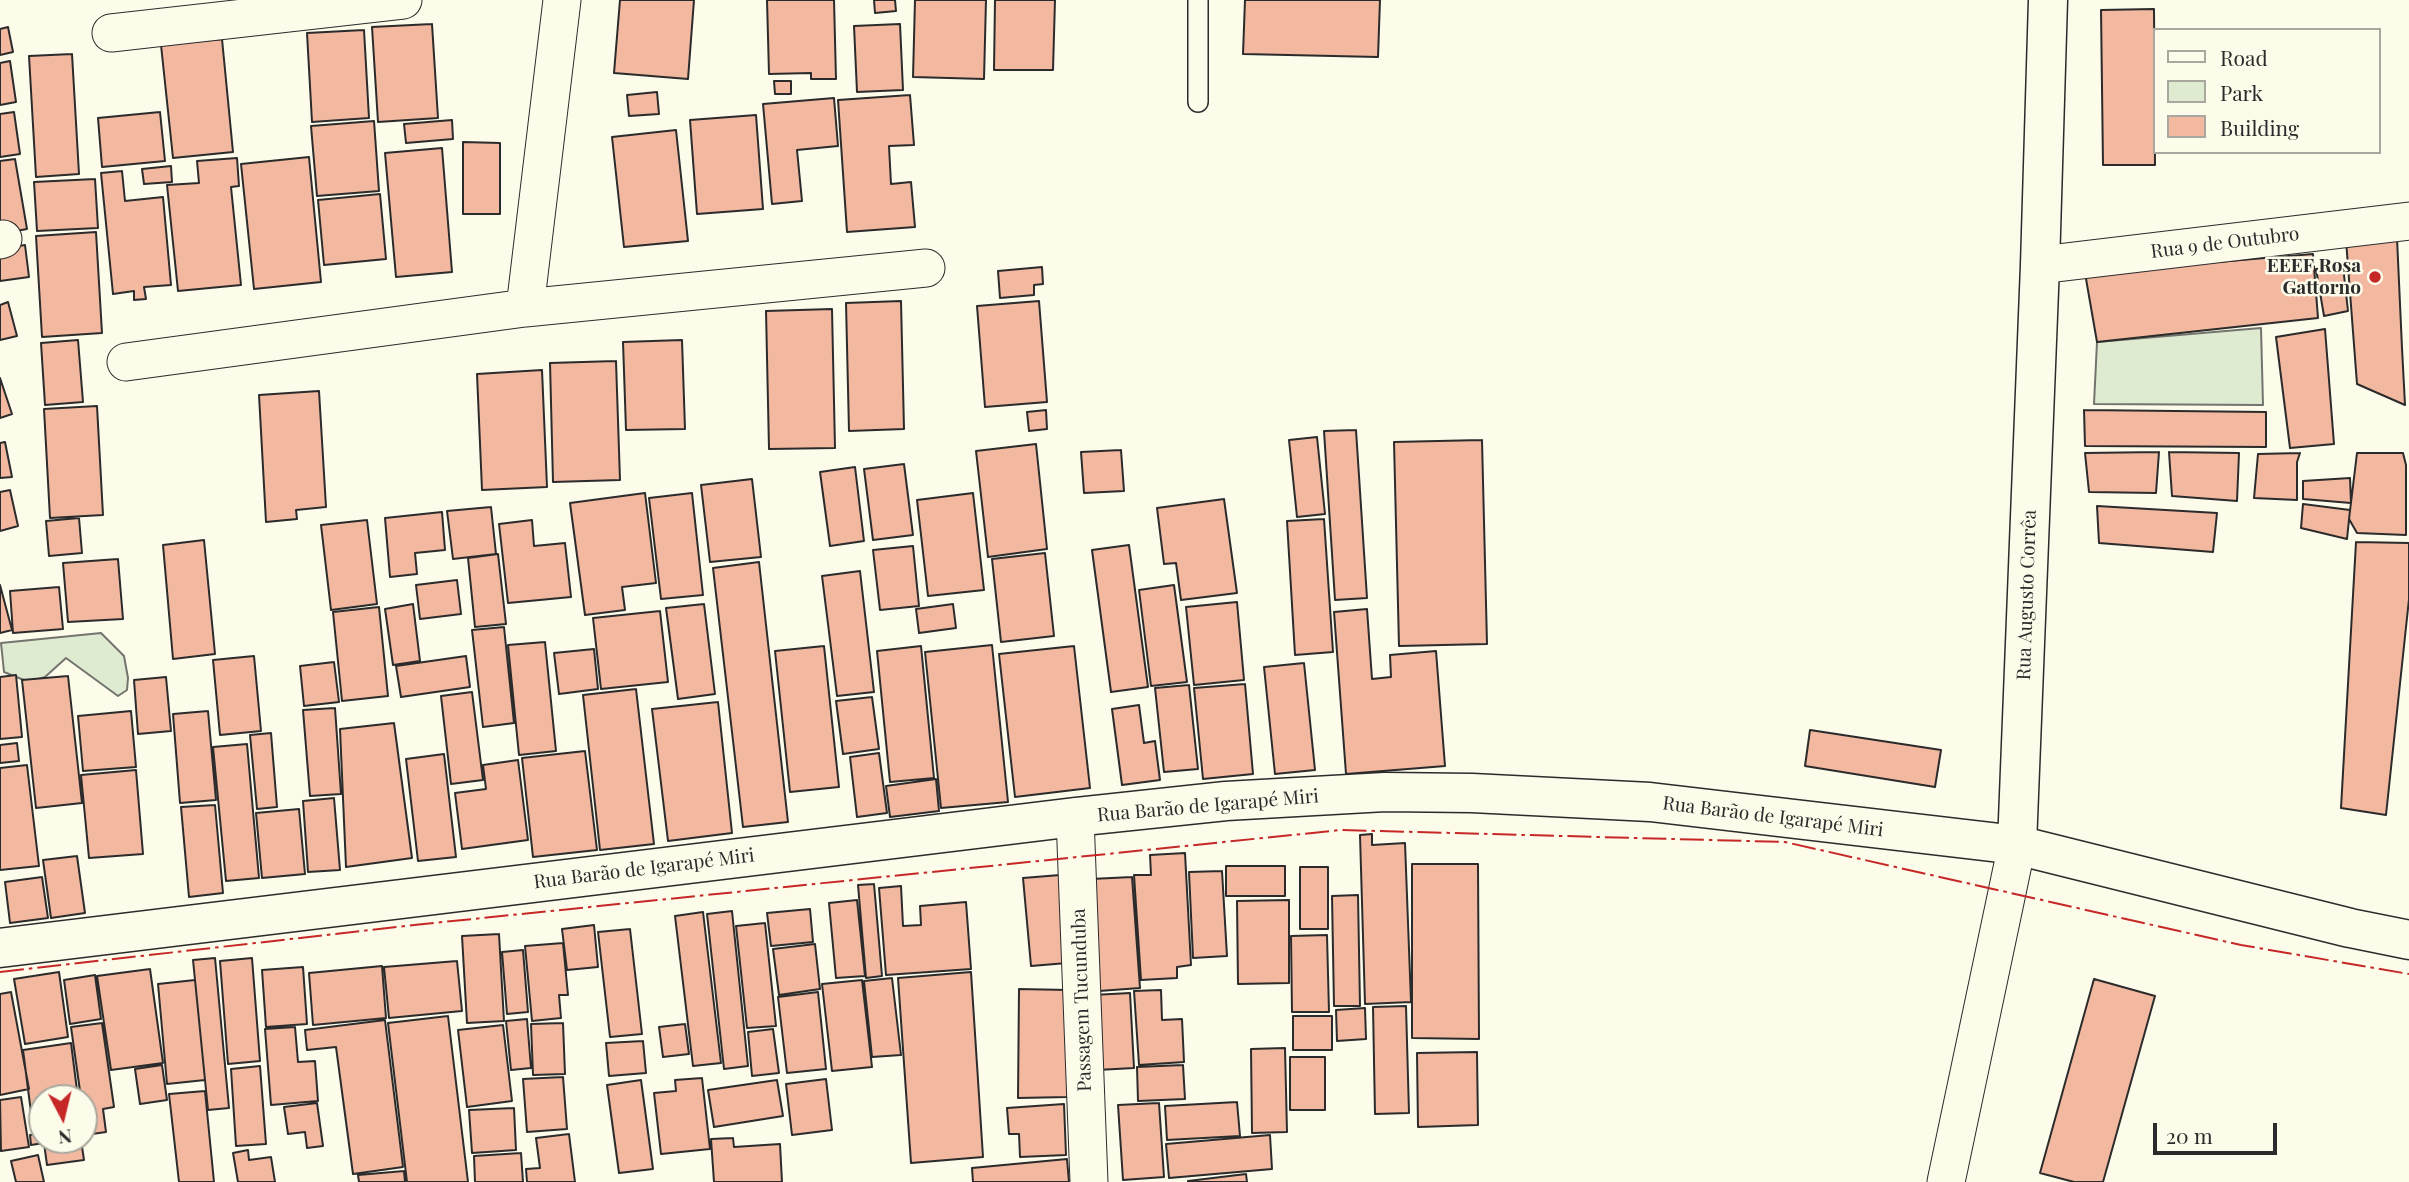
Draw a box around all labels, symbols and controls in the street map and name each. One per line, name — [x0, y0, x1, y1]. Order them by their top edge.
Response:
legend — [2154, 28, 2381, 154]
text: Road — [2220, 43, 2268, 71]
text: Park — [2220, 78, 2263, 106]
text: Building — [2220, 113, 2299, 141]
street label: Rua 9 de Outubro — [2149, 223, 2301, 263]
place label: EEEF Rosa Gattorno — [2267, 255, 2361, 299]
marker: EEEF Rosa Gattorno — [2367, 269, 2383, 285]
street label: Rua Augusto Corrêa — [2013, 509, 2041, 681]
street label: Rua Barão de Igarapé Miri — [1096, 785, 1320, 827]
street label: Rua Barão de Igarapé Miri — [1661, 792, 1885, 842]
street label: Rua Barão de Igarapé Miri — [532, 844, 756, 894]
street label: Passagem Tucunduba — [1067, 908, 1097, 1092]
north arrow — [28, 1084, 98, 1154]
scale bar — [2157, 1108, 2281, 1152]
text: 20 m — [2166, 1121, 2213, 1149]
text: N — [57, 1124, 74, 1152]

